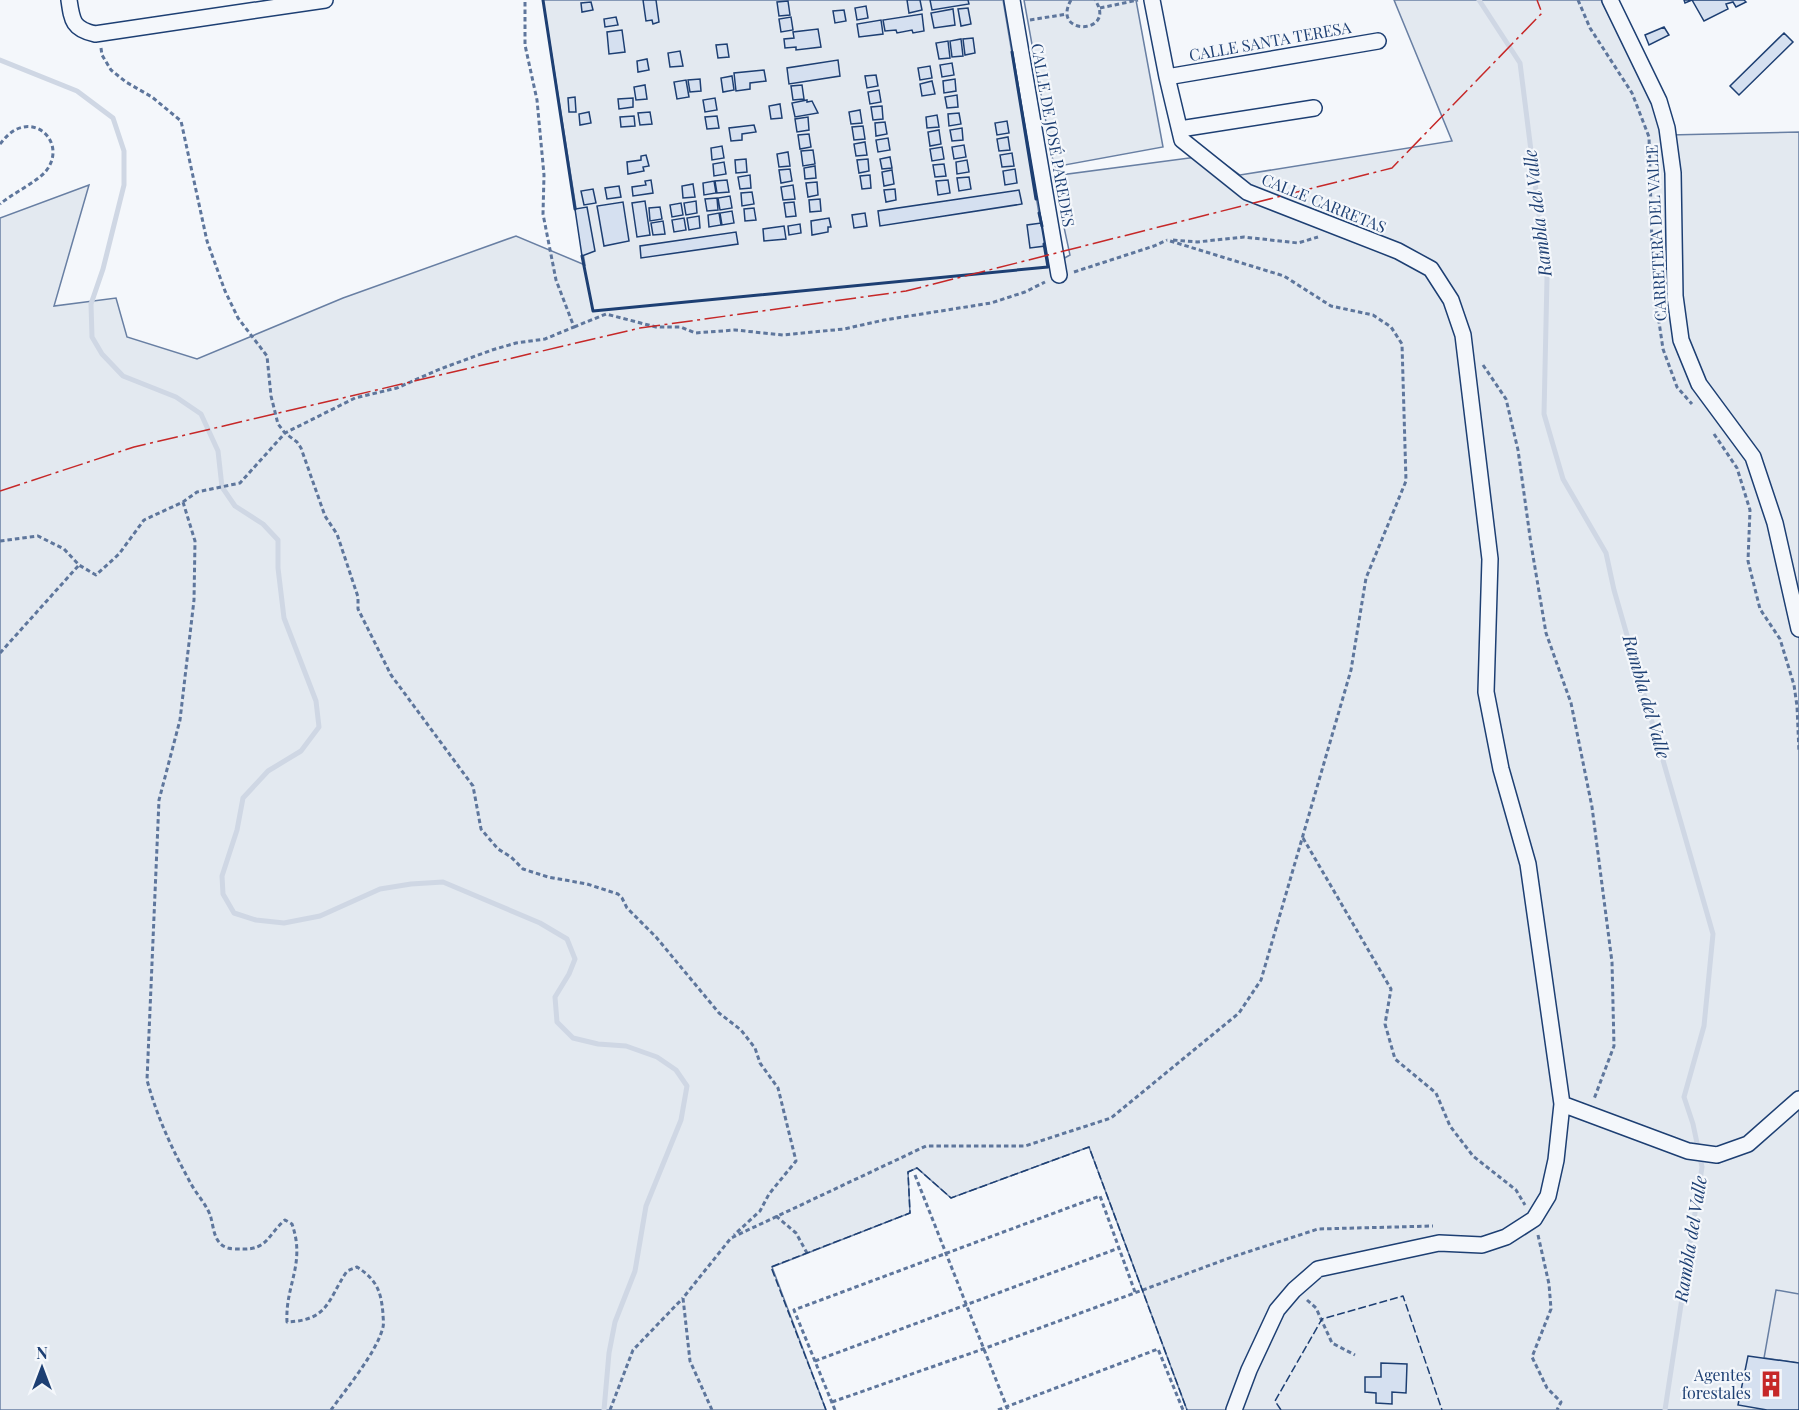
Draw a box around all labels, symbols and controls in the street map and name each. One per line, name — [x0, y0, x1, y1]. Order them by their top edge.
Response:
street label: CALLE SANTA TERESA — [1187, 16, 1354, 65]
street label: CALLE DE JOSÉ PAREDES — [1027, 41, 1080, 228]
street label: CARRETERA DEL VALLE — [1640, 144, 1671, 322]
water label: Rambla del Valle — [1517, 148, 1557, 279]
street label: CALLE CARRETAS — [1259, 168, 1390, 237]
water label: Rambla del Valle — [1618, 631, 1676, 762]
water label: Rambla del Valle — [1668, 1174, 1712, 1305]
north arrow — [12, 1338, 72, 1398]
text: N — [36, 1342, 48, 1363]
place label: Agentes forestales — [1682, 1364, 1751, 1403]
building icon: Agentes forestales — [1756, 1369, 1786, 1399]

